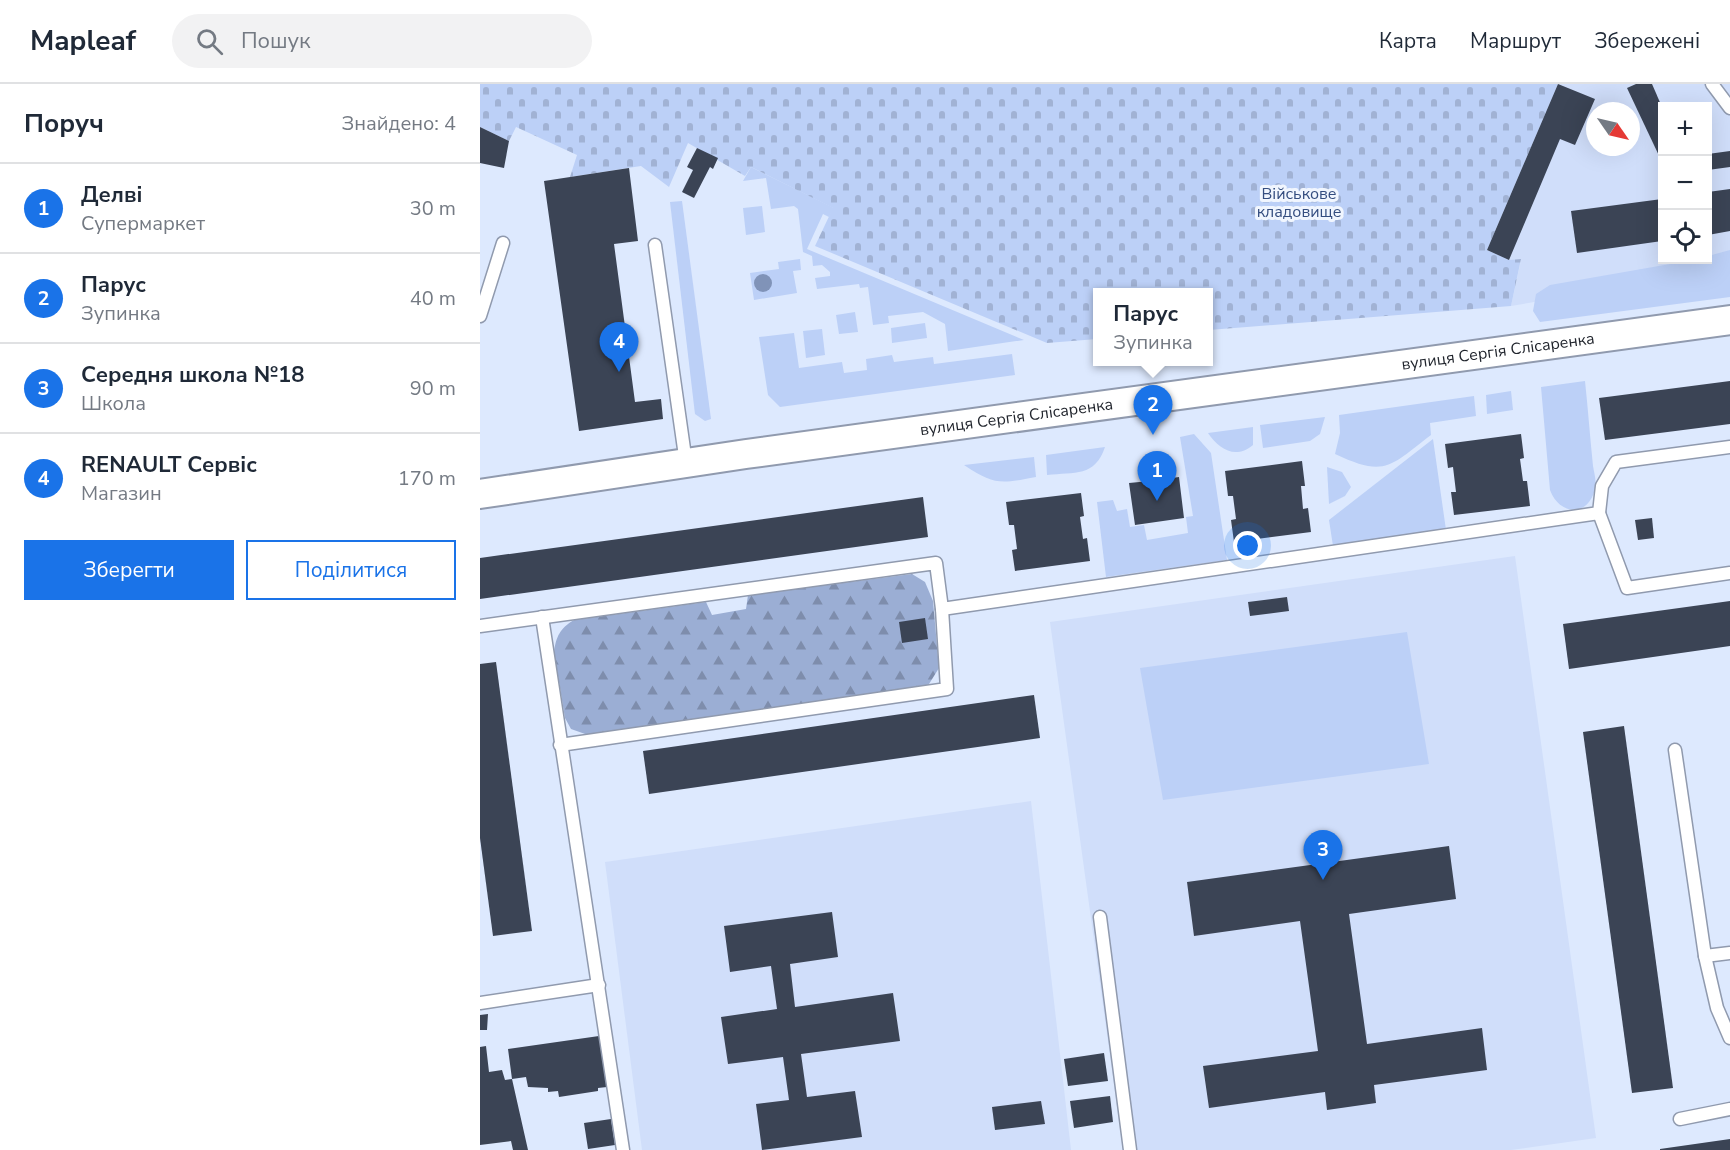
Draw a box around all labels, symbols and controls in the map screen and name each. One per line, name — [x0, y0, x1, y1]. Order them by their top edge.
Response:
search box — [172, 14, 592, 68]
text: Mapleaf — [30, 22, 136, 60]
icon: search — [193, 25, 226, 58]
text: Пошук — [241, 26, 311, 56]
text: Карта — [1379, 27, 1437, 55]
text: Маршрут — [1470, 27, 1561, 55]
text: Збережені — [1594, 27, 1700, 55]
north arrow — [1586, 102, 1640, 156]
map controls — [1658, 102, 1712, 264]
button: + — [1658, 102, 1712, 156]
text: Поруч — [24, 106, 104, 141]
text: Знайдено: 4 — [342, 110, 456, 137]
button: − — [1658, 156, 1712, 210]
text: Делві — [81, 180, 142, 210]
park label: Військове кладовище — [1257, 183, 1341, 223]
text: 1 — [38, 195, 50, 222]
text: 30 m — [410, 195, 456, 222]
text: Супермаркет — [81, 210, 205, 237]
button: locate — [1658, 210, 1712, 264]
text: Парус — [81, 270, 146, 300]
text: 2 — [38, 285, 50, 312]
text: 40 m — [410, 285, 456, 312]
popup — [1093, 288, 1213, 366]
text: Парус — [1113, 299, 1178, 329]
text: Зупинка — [81, 300, 161, 327]
pin: 4 — [600, 322, 638, 372]
street label: вулиця Сергія Слісаренка — [1400, 328, 1596, 376]
text: Зупинка — [1113, 329, 1193, 356]
text: Середня школа №18 — [81, 360, 304, 390]
text: 3 — [38, 375, 50, 402]
text: 90 m — [410, 375, 456, 402]
pin: 2 — [1134, 386, 1172, 435]
text: Школа — [81, 390, 146, 417]
street label: вулиця Сергія Слісаренка — [919, 393, 1114, 441]
text: RENAULT Сервіс — [81, 450, 257, 480]
pin: 1 — [1138, 452, 1176, 501]
text: 4 — [38, 465, 50, 492]
text: 170 m — [398, 465, 456, 492]
text: Магазин — [81, 480, 162, 507]
your location — [1233, 531, 1262, 560]
button: Зберегти — [24, 540, 234, 600]
button: Поділитися — [246, 540, 456, 600]
pin: 3 — [1304, 830, 1342, 880]

